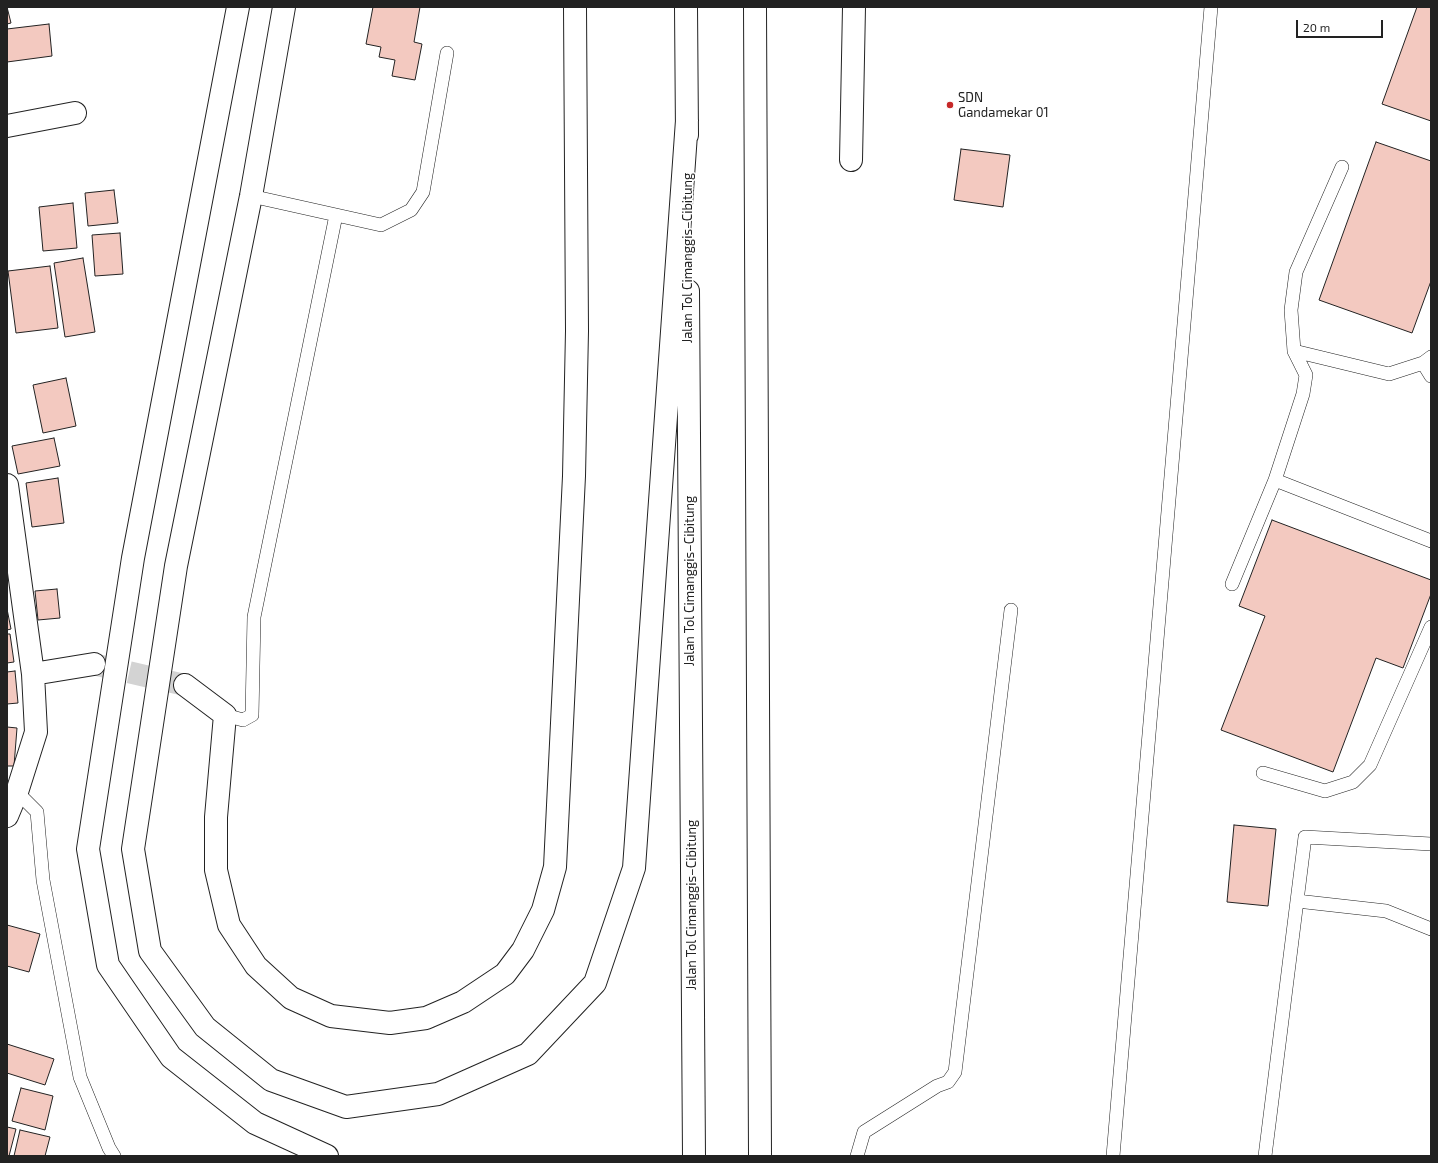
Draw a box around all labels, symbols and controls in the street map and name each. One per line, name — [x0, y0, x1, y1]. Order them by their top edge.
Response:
scale bar — [1298, 12, 1385, 38]
text: 20 m — [1303, 20, 1330, 34]
place label: SDN Gandamekar 01 — [958, 90, 1049, 121]
marker: SDN Gandamekar 01 — [945, 100, 955, 110]
street label: Jalan Tol Cimanggis–Cibitung — [680, 173, 696, 343]
street label: Jalan Tol Cimanggis–Cibitung — [682, 496, 698, 666]
street label: Jalan Tol Cimanggis–Cibitung — [684, 820, 700, 990]

